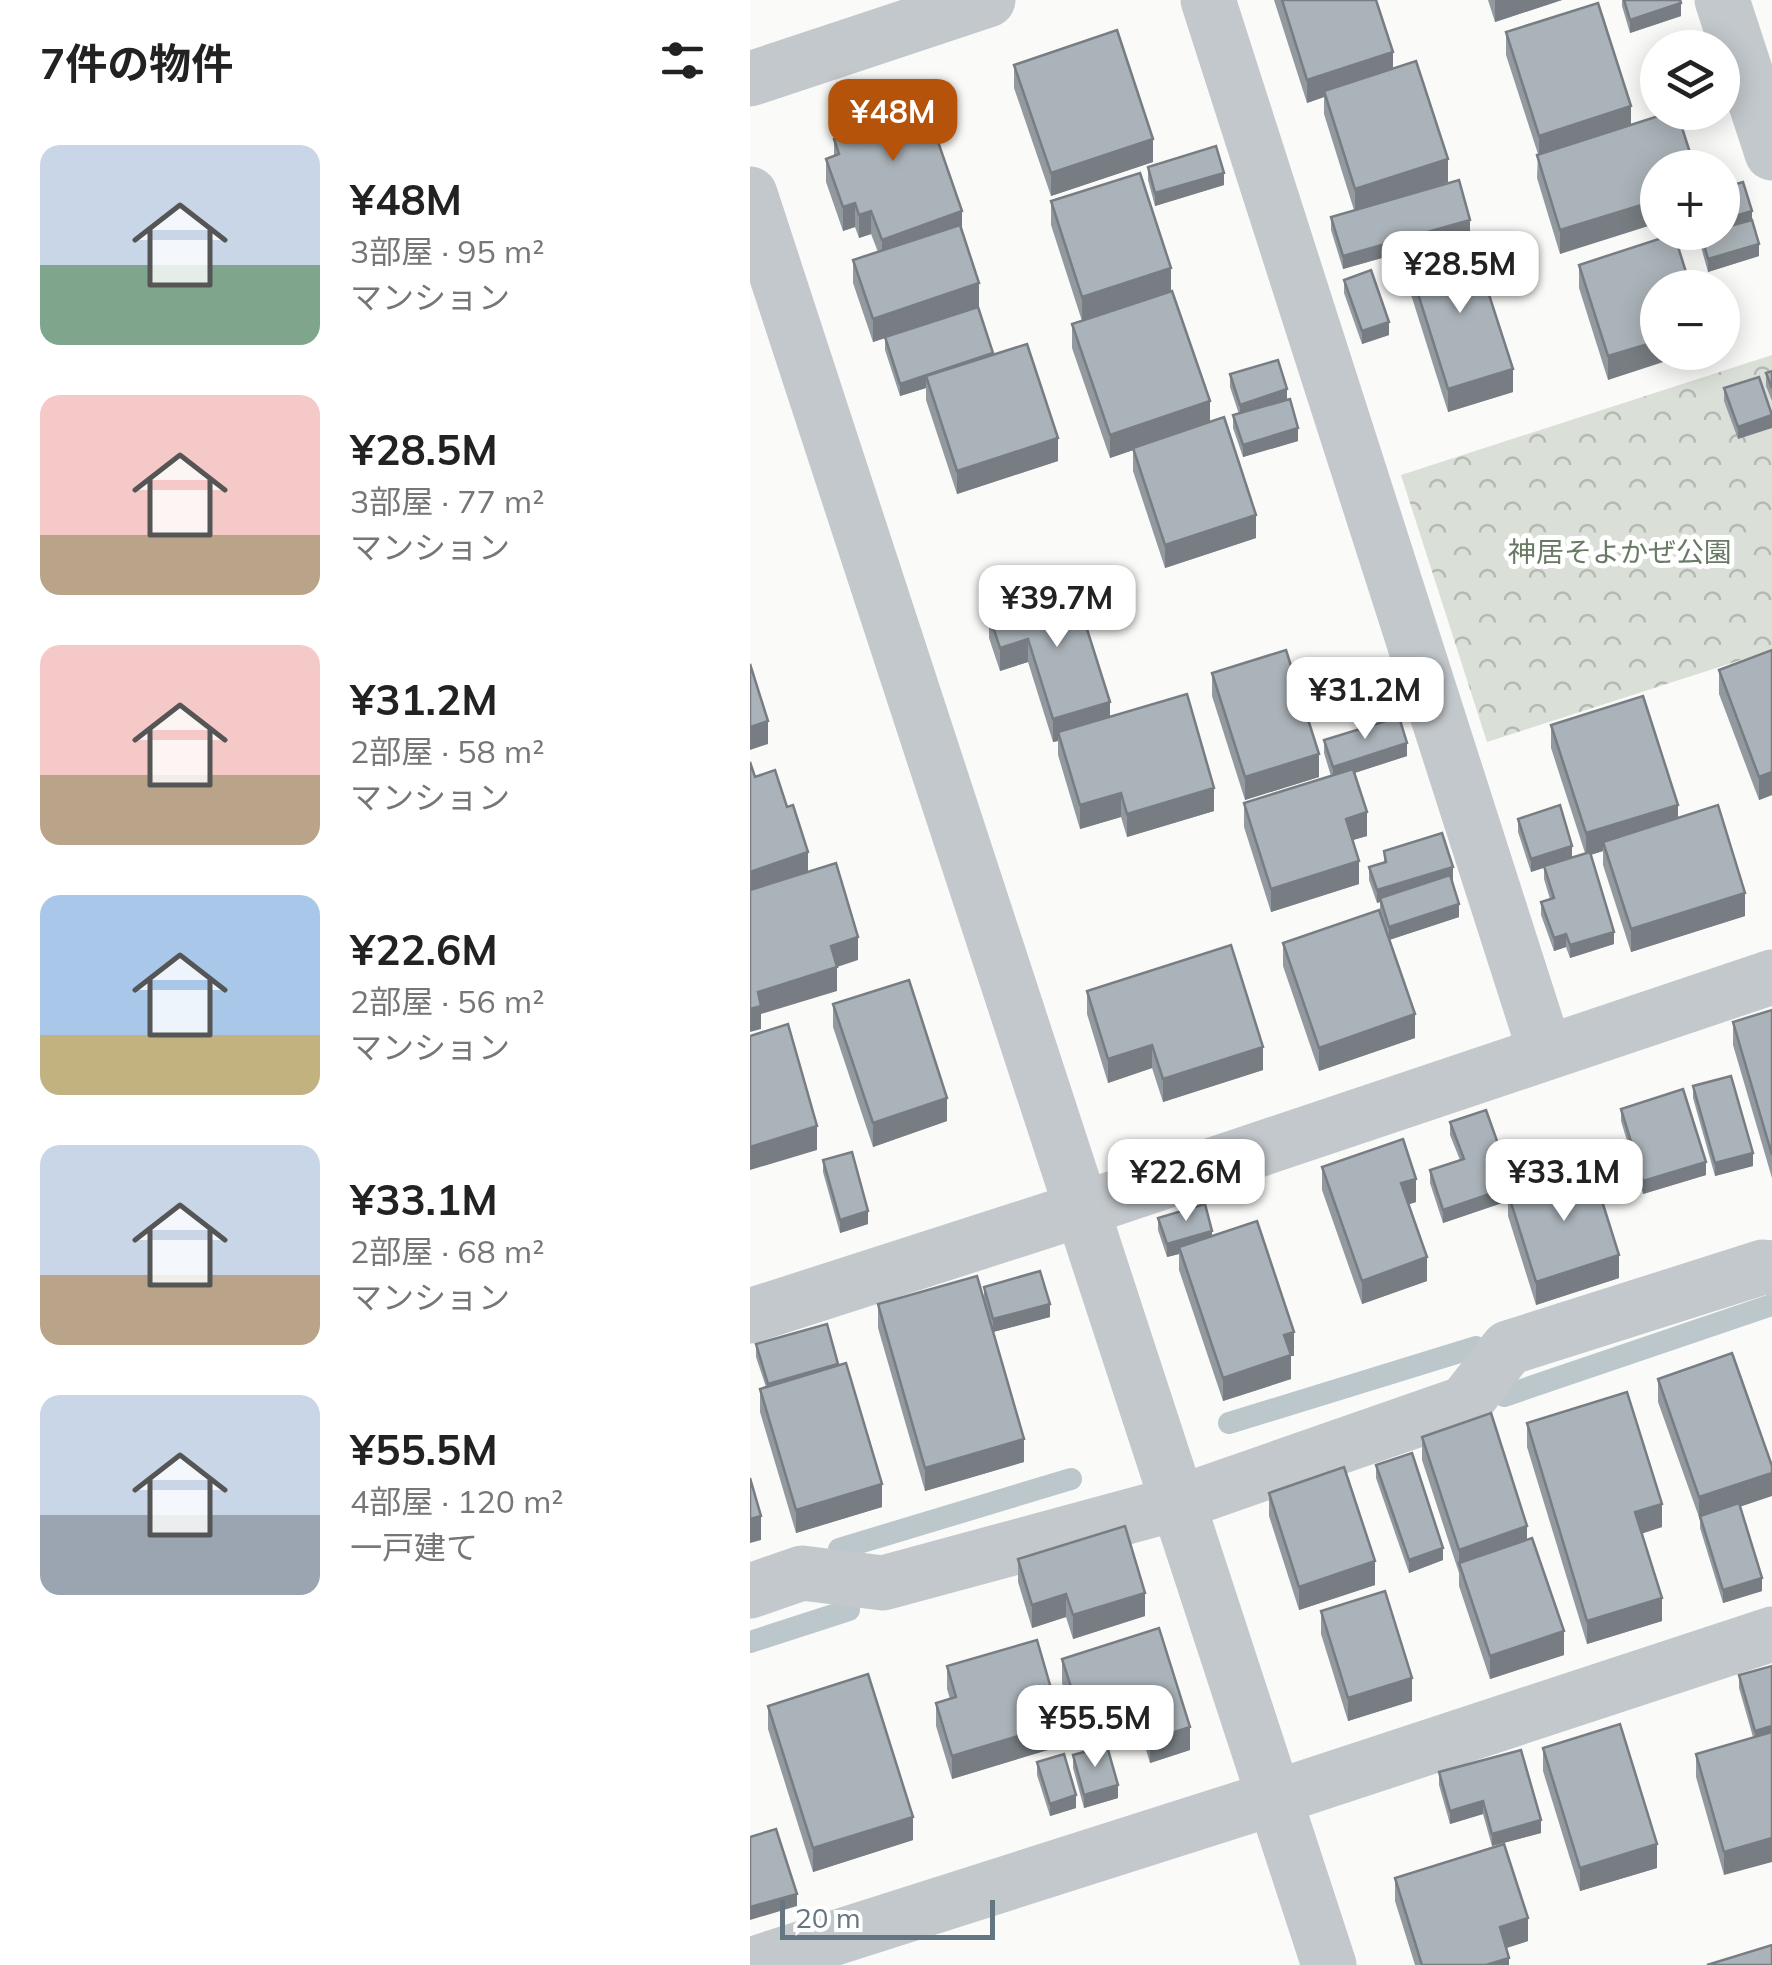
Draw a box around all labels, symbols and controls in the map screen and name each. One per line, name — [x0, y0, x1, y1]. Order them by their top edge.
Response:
map controls — [1640, 30, 1740, 370]
button: layers — [1640, 30, 1740, 130]
icon: filters — [655, 33, 710, 88]
text: 7件の物件 — [40, 37, 233, 90]
pin: ¥48M — [834, 79, 952, 164]
text: ¥48M — [850, 91, 936, 131]
button: + — [1640, 150, 1740, 250]
text: ¥48M — [350, 173, 462, 226]
icon: home — [120, 185, 240, 305]
text: 3部屋 · 95 m² — [350, 231, 544, 271]
pin: ¥28.5M — [1379, 231, 1541, 316]
text: ¥28.5M — [1404, 243, 1516, 283]
button: − — [1640, 270, 1740, 370]
text: マンション — [350, 277, 510, 317]
text: ¥28.5M — [350, 423, 498, 476]
icon: home — [120, 435, 240, 555]
text: 3部屋 · 77 m² — [350, 481, 544, 521]
text: マンション — [350, 527, 510, 567]
park label: 神居そよかぜ公園 — [1508, 534, 1732, 569]
pin: ¥39.7M — [976, 565, 1138, 650]
text: ¥39.7M — [1001, 577, 1113, 617]
pin: ¥31.2M — [1284, 657, 1446, 742]
text: ¥31.2M — [1309, 669, 1421, 709]
text: ¥31.2M — [350, 673, 498, 726]
icon: home — [120, 685, 240, 805]
text: 2部屋 · 58 m² — [350, 731, 544, 771]
text: マンション — [350, 777, 510, 817]
text: ¥22.6M — [350, 923, 498, 976]
icon: home — [120, 935, 240, 1055]
text: 2部屋 · 56 m² — [350, 981, 544, 1021]
text: マンション — [350, 1027, 510, 1067]
pin: ¥22.6M — [1105, 1139, 1267, 1224]
pin: ¥33.1M — [1483, 1139, 1645, 1224]
text: ¥22.6M — [1130, 1151, 1242, 1191]
text: ¥33.1M — [1508, 1151, 1620, 1191]
text: ¥33.1M — [350, 1173, 498, 1226]
icon: home — [120, 1185, 240, 1305]
text: 2部屋 · 68 m² — [350, 1231, 544, 1271]
text: マンション — [350, 1277, 510, 1317]
text: ¥55.5M — [350, 1423, 498, 1476]
icon: home — [120, 1435, 240, 1555]
text: 4部屋 · 120 m² — [350, 1481, 564, 1521]
text: 一戸建て — [350, 1527, 478, 1567]
pin: ¥55.5M — [1014, 1685, 1176, 1770]
text: ¥55.5M — [1039, 1697, 1151, 1737]
scale bar — [780, 1895, 995, 1940]
text: 20 m — [795, 1900, 861, 1935]

